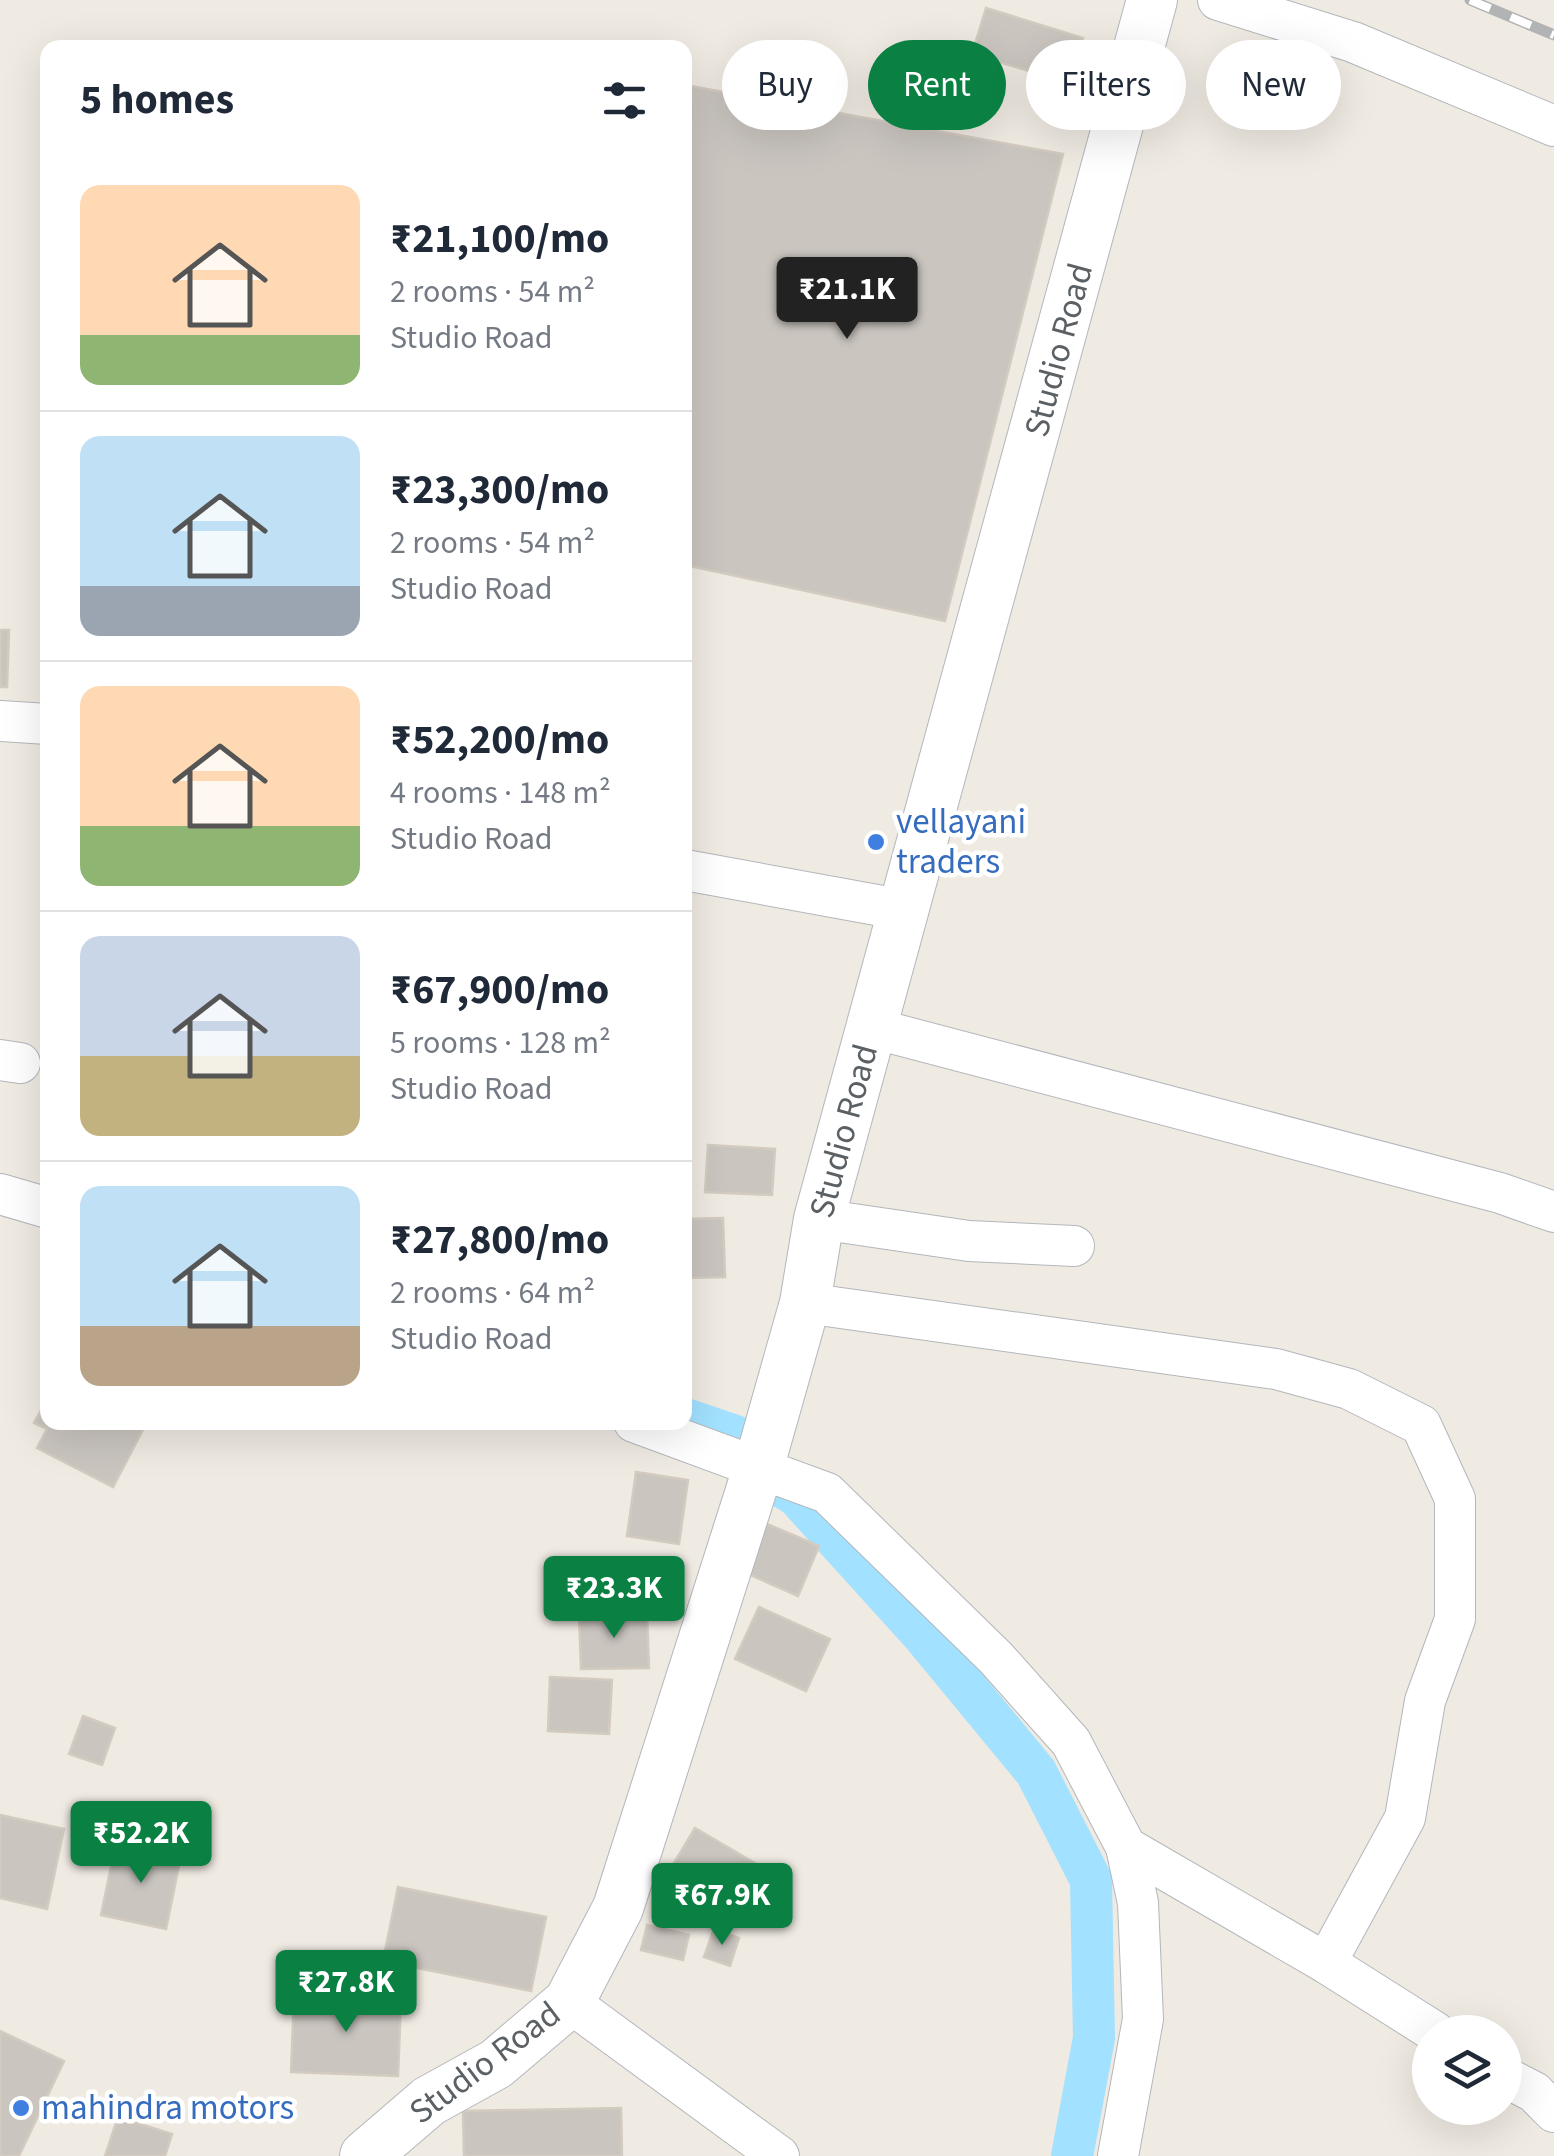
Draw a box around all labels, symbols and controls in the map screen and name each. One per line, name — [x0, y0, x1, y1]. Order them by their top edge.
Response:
chip: Buy — [722, 40, 848, 130]
chip: Rent — [868, 40, 1006, 130]
chip: Filters — [1026, 40, 1186, 130]
chip: New — [1206, 40, 1341, 130]
text: 5 homes — [80, 70, 234, 130]
icon: filters — [597, 73, 652, 128]
text: ₹21,100/mo — [390, 209, 609, 269]
icon: home — [160, 225, 280, 345]
pin: ₹21.1K — [766, 257, 928, 342]
street label: Studio Road — [1012, 258, 1106, 442]
text: ₹21.1K — [799, 266, 895, 312]
text: 2 rooms · 54 m² — [390, 269, 595, 315]
text: Studio Road — [390, 315, 553, 361]
text: ₹23,300/mo — [390, 460, 609, 520]
icon: home — [160, 476, 280, 596]
text: 2 rooms · 54 m² — [390, 520, 595, 566]
text: Studio Road — [390, 566, 553, 612]
text: ₹52,200/mo — [390, 710, 609, 770]
icon: home — [160, 726, 280, 846]
text: 4 rooms · 148 m² — [390, 770, 611, 816]
place label: vellayani traders — [896, 797, 1026, 887]
text: Studio Road — [390, 816, 553, 862]
marker: vellayani traders — [865, 831, 887, 853]
text: ₹67,900/mo — [390, 960, 609, 1020]
icon: home — [160, 976, 280, 1096]
text: 5 rooms · 128 m² — [390, 1020, 611, 1066]
street label: Studio Road — [797, 1039, 891, 1223]
text: Studio Road — [390, 1066, 553, 1112]
text: ₹27,800/mo — [390, 1210, 609, 1270]
icon: home — [160, 1226, 280, 1346]
text: 2 rooms · 64 m² — [390, 1270, 595, 1316]
text: Studio Road — [390, 1316, 553, 1362]
pin: ₹23.3K — [533, 1556, 695, 1641]
text: ₹23.3K — [566, 1565, 662, 1611]
pin: ₹52.2K — [60, 1801, 222, 1886]
text: ₹52.2K — [93, 1810, 189, 1856]
pin: ₹67.9K — [641, 1863, 803, 1948]
text: ₹67.9K — [674, 1872, 770, 1918]
pin: ₹27.8K — [265, 1950, 427, 2035]
text: ₹27.8K — [298, 1959, 394, 2005]
street label: Studio Road — [399, 1990, 571, 2136]
map controls — [1412, 2015, 1522, 2125]
button: layers — [1412, 2015, 1522, 2125]
place label: mahindra motors — [41, 2083, 294, 2133]
marker: mahindra motors — [10, 2097, 32, 2119]

